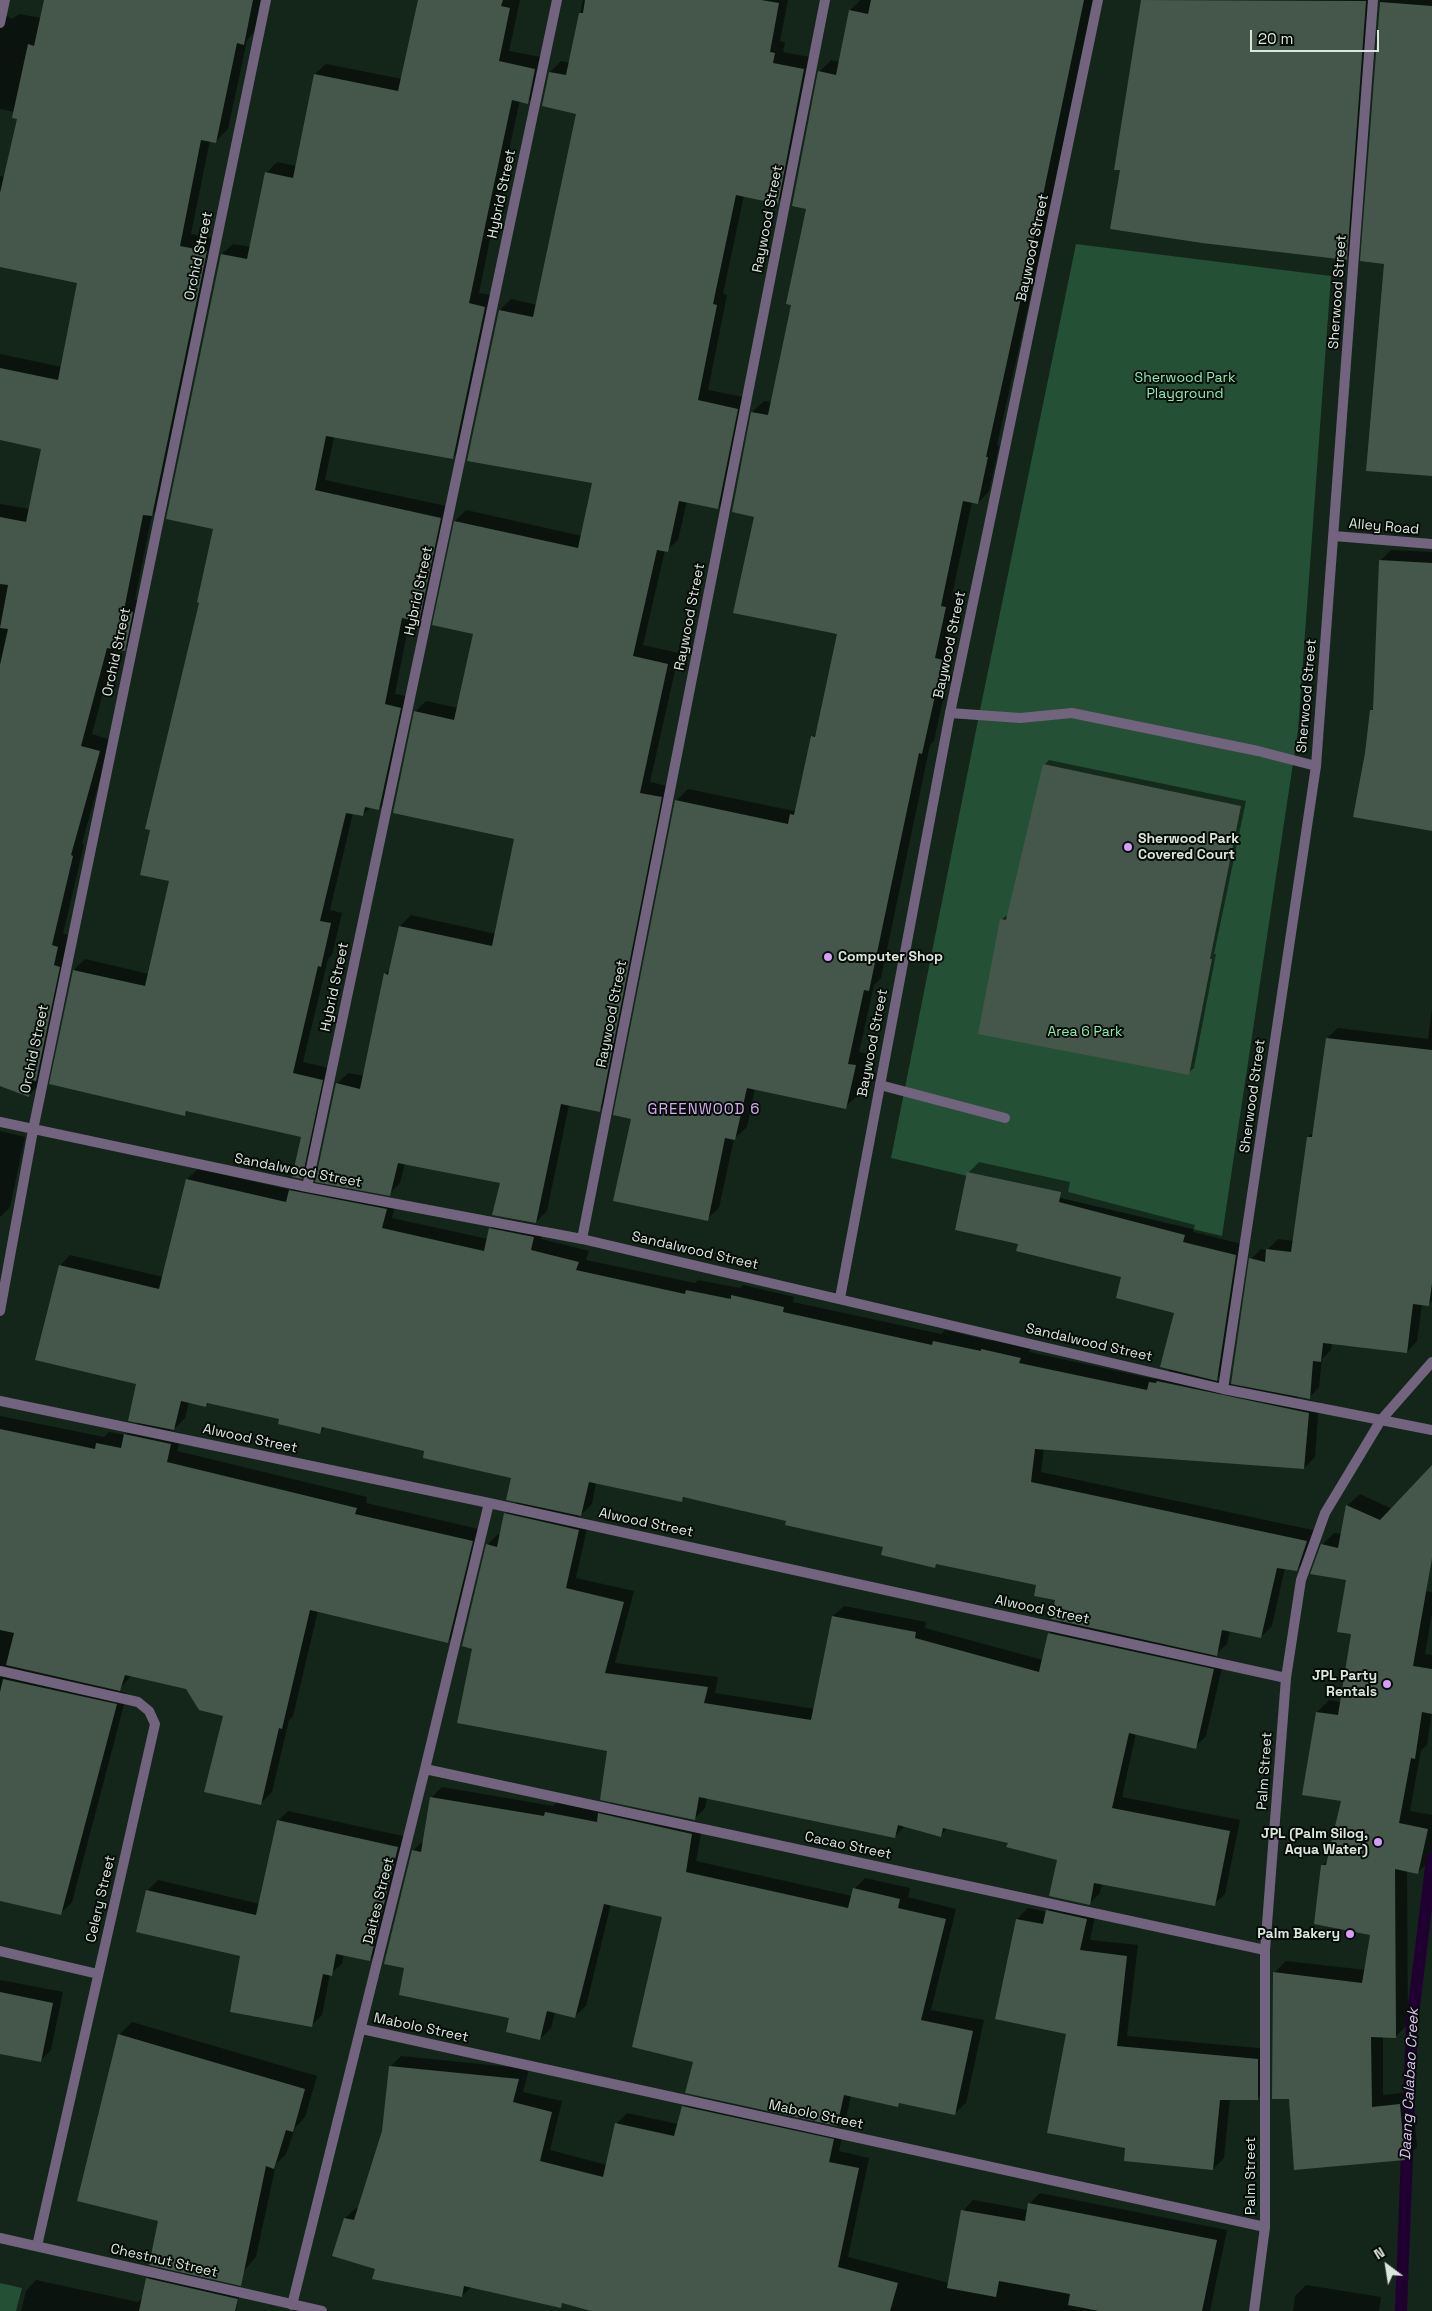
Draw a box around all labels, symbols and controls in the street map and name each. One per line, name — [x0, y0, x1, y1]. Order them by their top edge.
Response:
scale bar — [1252, 20, 1381, 52]
text: 20 m — [1258, 29, 1293, 48]
street label: Hybrid Street — [484, 148, 520, 240]
street label: Raywood Street — [749, 164, 787, 274]
street label: Baywood Street — [1013, 193, 1053, 303]
street label: Orchid Street — [181, 210, 217, 302]
street label: Sherwood Street — [1326, 234, 1350, 350]
park label: Sherwood Park Playground — [1135, 370, 1235, 402]
street label: Alley Road — [1348, 516, 1420, 538]
street label: Hybrid Street — [401, 545, 437, 637]
street label: Raywood Street — [671, 562, 709, 672]
street label: Baywood Street — [930, 590, 970, 700]
street label: Orchid Street — [99, 606, 135, 698]
street label: Sherwood Street — [1294, 638, 1320, 754]
place label: Sherwood Park Covered Court — [1138, 831, 1239, 864]
marker: Sherwood Park Covered Court — [1122, 841, 1134, 853]
street label: Hybrid Street — [317, 941, 353, 1033]
place label: Computer Shop — [838, 949, 943, 965]
marker: Computer Shop — [822, 951, 834, 963]
street label: Raywood Street — [593, 959, 631, 1069]
street label: Baywood Street — [854, 988, 892, 1098]
street label: Orchid Street — [17, 1003, 53, 1095]
park label: Area 6 Park — [1047, 1024, 1123, 1040]
street label: Sherwood Street — [1237, 1038, 1269, 1154]
district label: GREENWOOD 6 — [646, 1101, 762, 1119]
street label: Sandalwood Street — [233, 1150, 363, 1192]
street label: Sandalwood Street — [630, 1228, 760, 1274]
street label: Sandalwood Street — [1024, 1320, 1154, 1366]
street label: Alwood Street — [201, 1421, 299, 1457]
street label: Alwood Street — [597, 1505, 695, 1541]
street label: Alwood Street — [993, 1592, 1091, 1628]
place label: JPL Party Rentals — [1312, 1668, 1377, 1700]
marker: JPL Party Rentals — [1381, 1678, 1393, 1690]
street label: Palm Street — [1254, 1731, 1276, 1811]
place label: JPL (Palm Silog, Aqua Water) — [1261, 1826, 1368, 1858]
street label: Cacao Street — [803, 1829, 893, 1863]
marker: JPL (Palm Silog, Aqua Water) — [1372, 1836, 1384, 1848]
street label: Celery Street — [83, 1854, 119, 1944]
street label: Daites Street — [360, 1856, 398, 1946]
place label: Palm Bakery — [1257, 1926, 1340, 1942]
marker: Palm Bakery — [1344, 1928, 1356, 1940]
water label: Daang Calabao Creek — [1397, 2007, 1423, 2161]
street label: Mabolo Street — [372, 2010, 470, 2046]
street label: Mabolo Street — [767, 2097, 865, 2133]
street label: Palm Street — [1243, 2137, 1259, 2215]
street label: Chestnut Street — [109, 2241, 219, 2281]
north arrow — [1362, 2241, 1412, 2291]
text: N — [1371, 2243, 1388, 2263]

